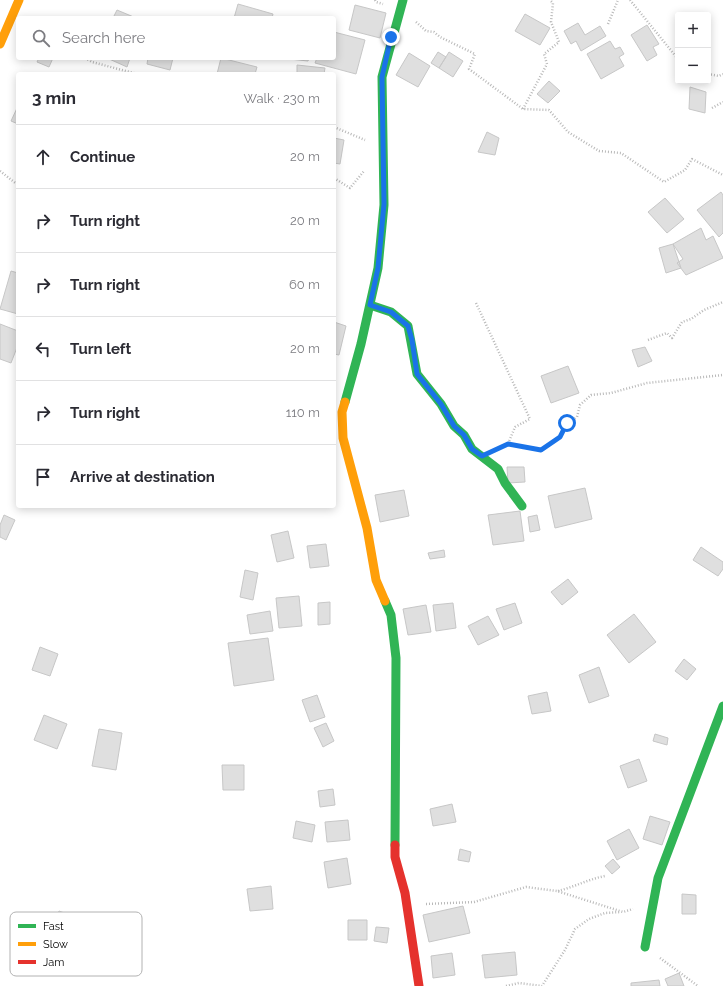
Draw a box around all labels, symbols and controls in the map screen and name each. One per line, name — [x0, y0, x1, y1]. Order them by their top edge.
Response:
map controls — [675, 12, 711, 84]
button: + — [675, 12, 711, 48]
search box — [16, 16, 336, 60]
icon: search — [30, 27, 52, 49]
route end — [382, 28, 400, 46]
text: Search here — [62, 29, 145, 47]
button: − — [675, 48, 711, 84]
text: 3 min — [32, 88, 76, 108]
text: Walk · 230 m — [244, 91, 320, 106]
icon: ahead — [32, 146, 54, 168]
text: Continue — [70, 148, 135, 166]
text: 20 m — [290, 149, 320, 164]
icon: right — [32, 210, 54, 232]
text: Turn right — [70, 212, 140, 230]
text: 20 m — [290, 213, 320, 228]
icon: right — [32, 274, 54, 296]
text: Turn right — [70, 276, 140, 294]
text: 60 m — [289, 277, 320, 292]
icon: left — [32, 338, 54, 360]
text: Turn left — [70, 340, 131, 358]
text: 20 m — [290, 341, 320, 356]
icon: right — [32, 402, 54, 424]
text: Turn right — [70, 404, 140, 422]
text: 110 m — [286, 405, 320, 420]
route start — [558, 414, 576, 432]
icon: arrive — [32, 466, 54, 488]
text: Arrive at destination — [70, 468, 215, 486]
legend — [10, 912, 142, 976]
text: Fast — [43, 920, 64, 933]
text: Slow — [43, 938, 68, 951]
text: Jam — [43, 956, 64, 969]

